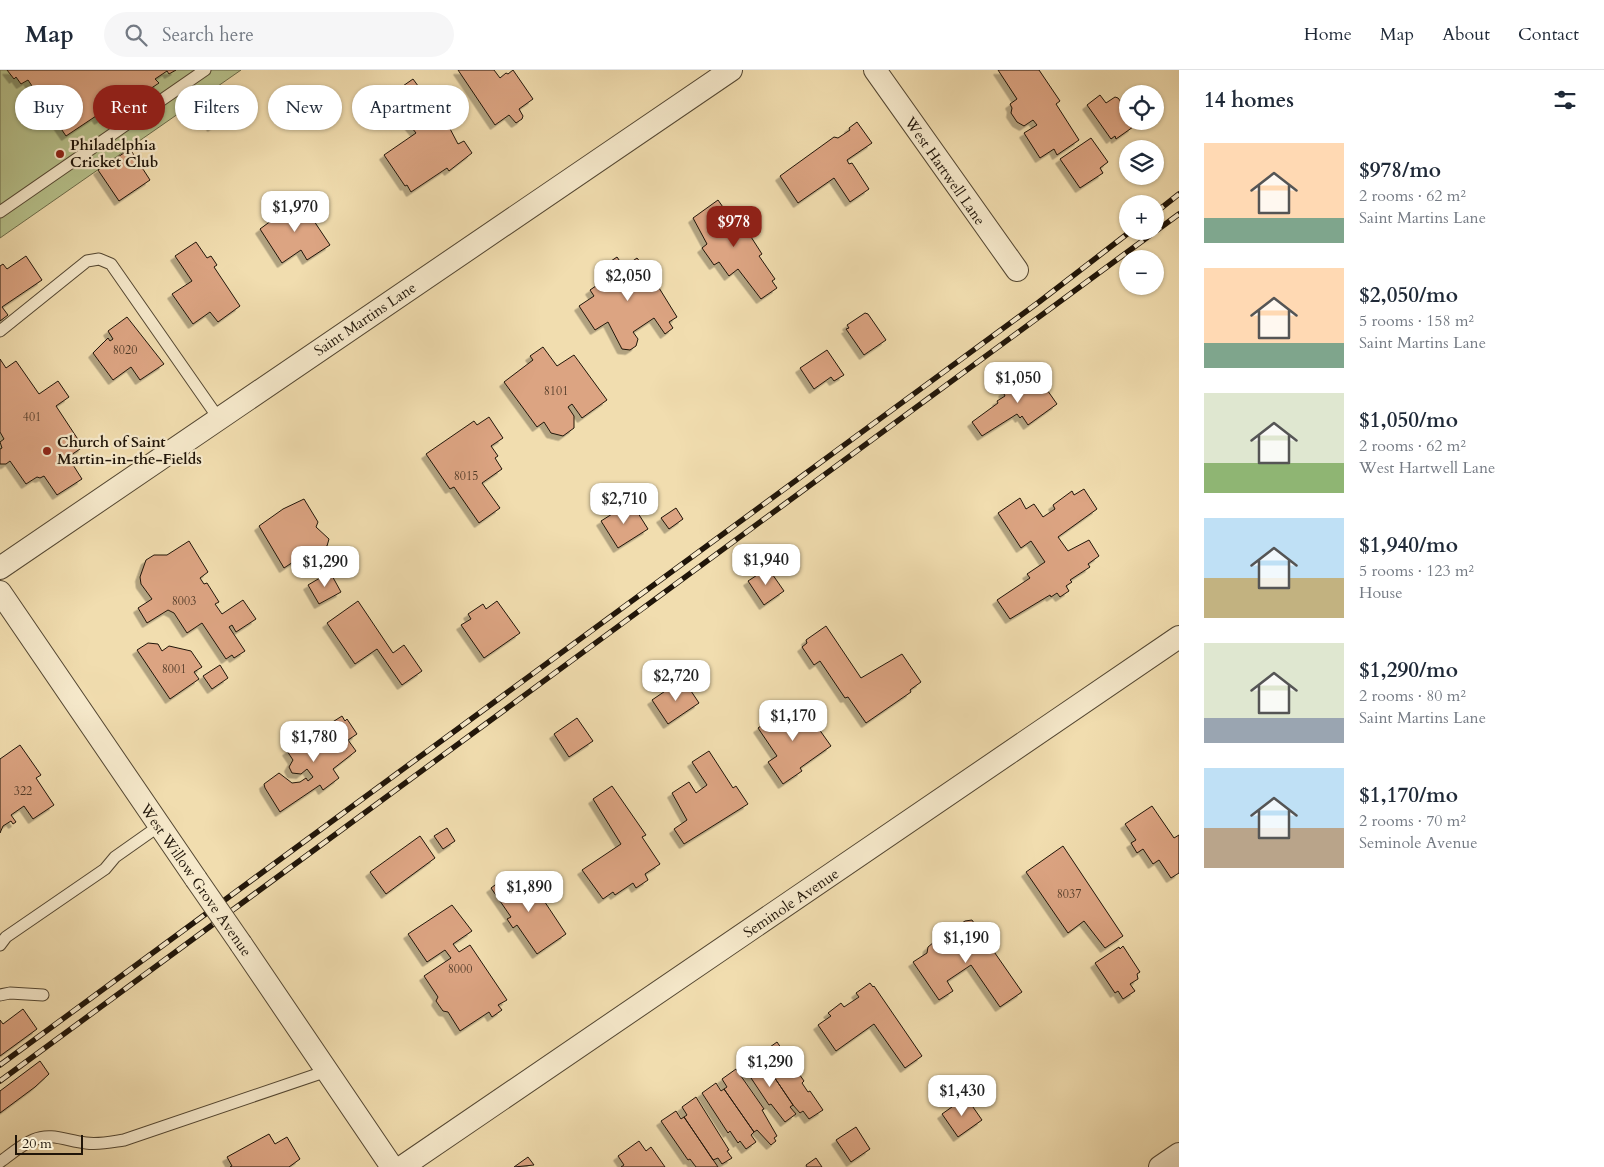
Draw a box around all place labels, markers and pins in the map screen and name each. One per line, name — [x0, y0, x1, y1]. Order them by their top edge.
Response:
place label: Philadelphia Cricket Club — [70, 135, 158, 172]
marker: Philadelphia Cricket Club — [54, 148, 66, 160]
pin: $1,970 — [254, 190, 336, 233]
pin: $978 — [704, 206, 764, 248]
pin: $2,050 — [587, 260, 669, 302]
pin: $1,050 — [977, 362, 1059, 404]
place label: Church of Saint Martin-in-the-Fields — [57, 432, 202, 469]
marker: Church of Saint Martin-in-the-Fields — [41, 445, 53, 457]
pin: $2,710 — [583, 482, 665, 525]
pin: $1,940 — [725, 544, 807, 586]
pin: $1,290 — [284, 546, 366, 588]
pin: $2,720 — [635, 660, 717, 702]
pin: $1,170 — [752, 700, 834, 742]
pin: $1,780 — [273, 720, 355, 763]
pin: $1,890 — [488, 870, 570, 913]
pin: $1,190 — [925, 922, 1007, 964]
pin: $1,290 — [729, 1046, 811, 1088]
pin: $1,430 — [921, 1074, 1003, 1117]

